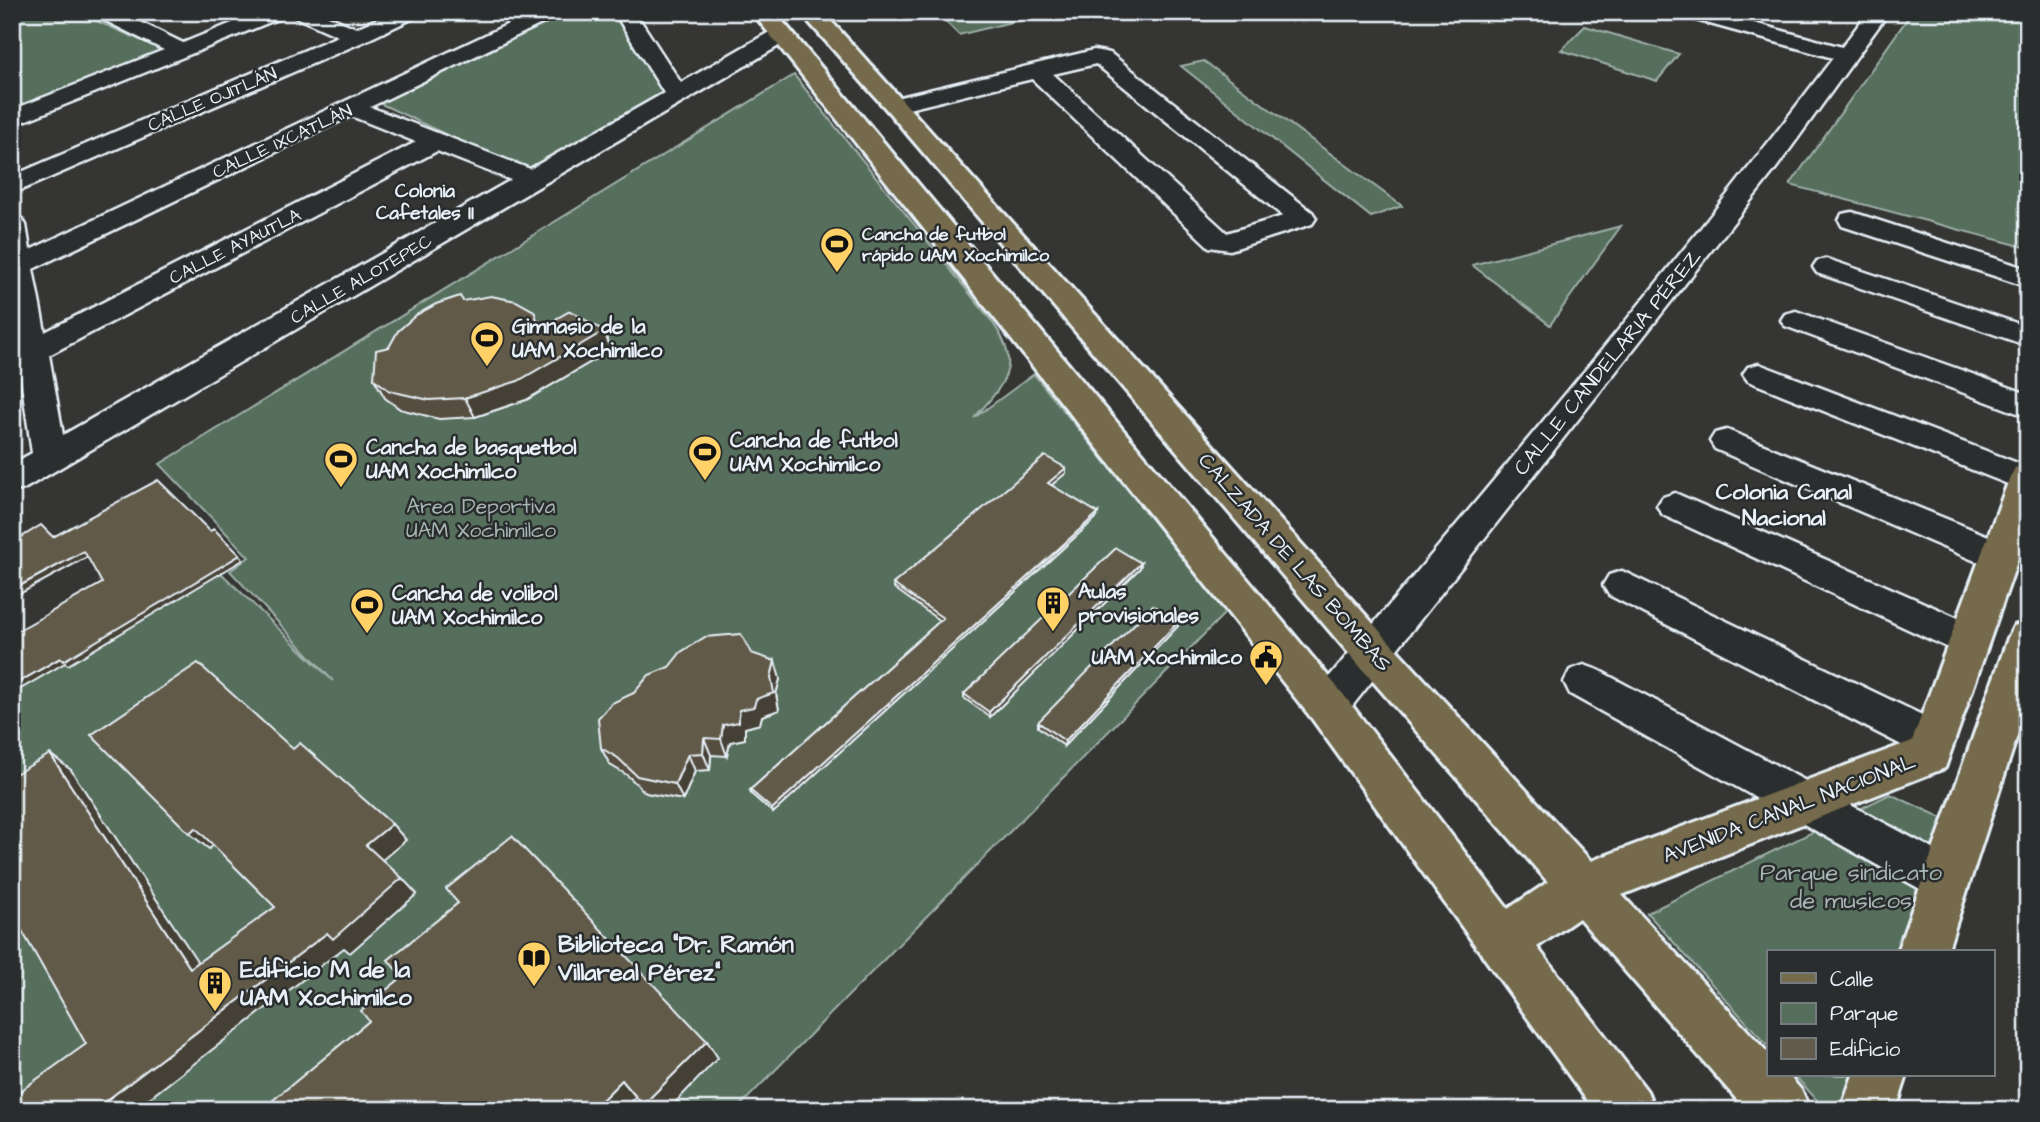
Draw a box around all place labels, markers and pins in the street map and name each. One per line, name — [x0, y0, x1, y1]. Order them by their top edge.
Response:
place label: Cancha de futbol rápido UAM Xochimilco — [862, 222, 1050, 268]
sports icon: Cancha de futbol rápido UAM Xochimilco — [818, 225, 856, 274]
place label: Gimnasio de la UAM Xochimilco — [512, 312, 662, 365]
sports icon: Gimnasio de la UAM Xochimilco — [468, 319, 506, 368]
place label: Cancha de futbol UAM Xochimilco — [730, 426, 899, 479]
place label: Cancha de basquetbol UAM Xochimilco — [366, 433, 577, 486]
sports icon: Cancha de futbol UAM Xochimilco — [686, 433, 724, 482]
sports icon: Cancha de basquetbol UAM Xochimilco — [322, 440, 360, 489]
place label: Aulas provisionales — [1078, 577, 1200, 631]
place label: Cancha de volibol UAM Xochimilco — [392, 579, 558, 632]
building icon: Aulas provisionales — [1034, 584, 1072, 633]
sports icon: Cancha de volibol UAM Xochimilco — [348, 586, 386, 635]
public building icon: UAM Xochimilco — [1247, 638, 1285, 687]
place label: UAM Xochimilco — [1092, 643, 1242, 672]
place label: Biblioteca "Dr. Ramón Villareal Pérez" — [557, 928, 794, 990]
library icon: Biblioteca "Dr. Ramón Villareal Pérez" — [515, 939, 553, 988]
place label: Edificio M de la UAM Xochimilco — [240, 953, 412, 1015]
building icon: Edificio M de la UAM Xochimilco — [196, 964, 234, 1013]

